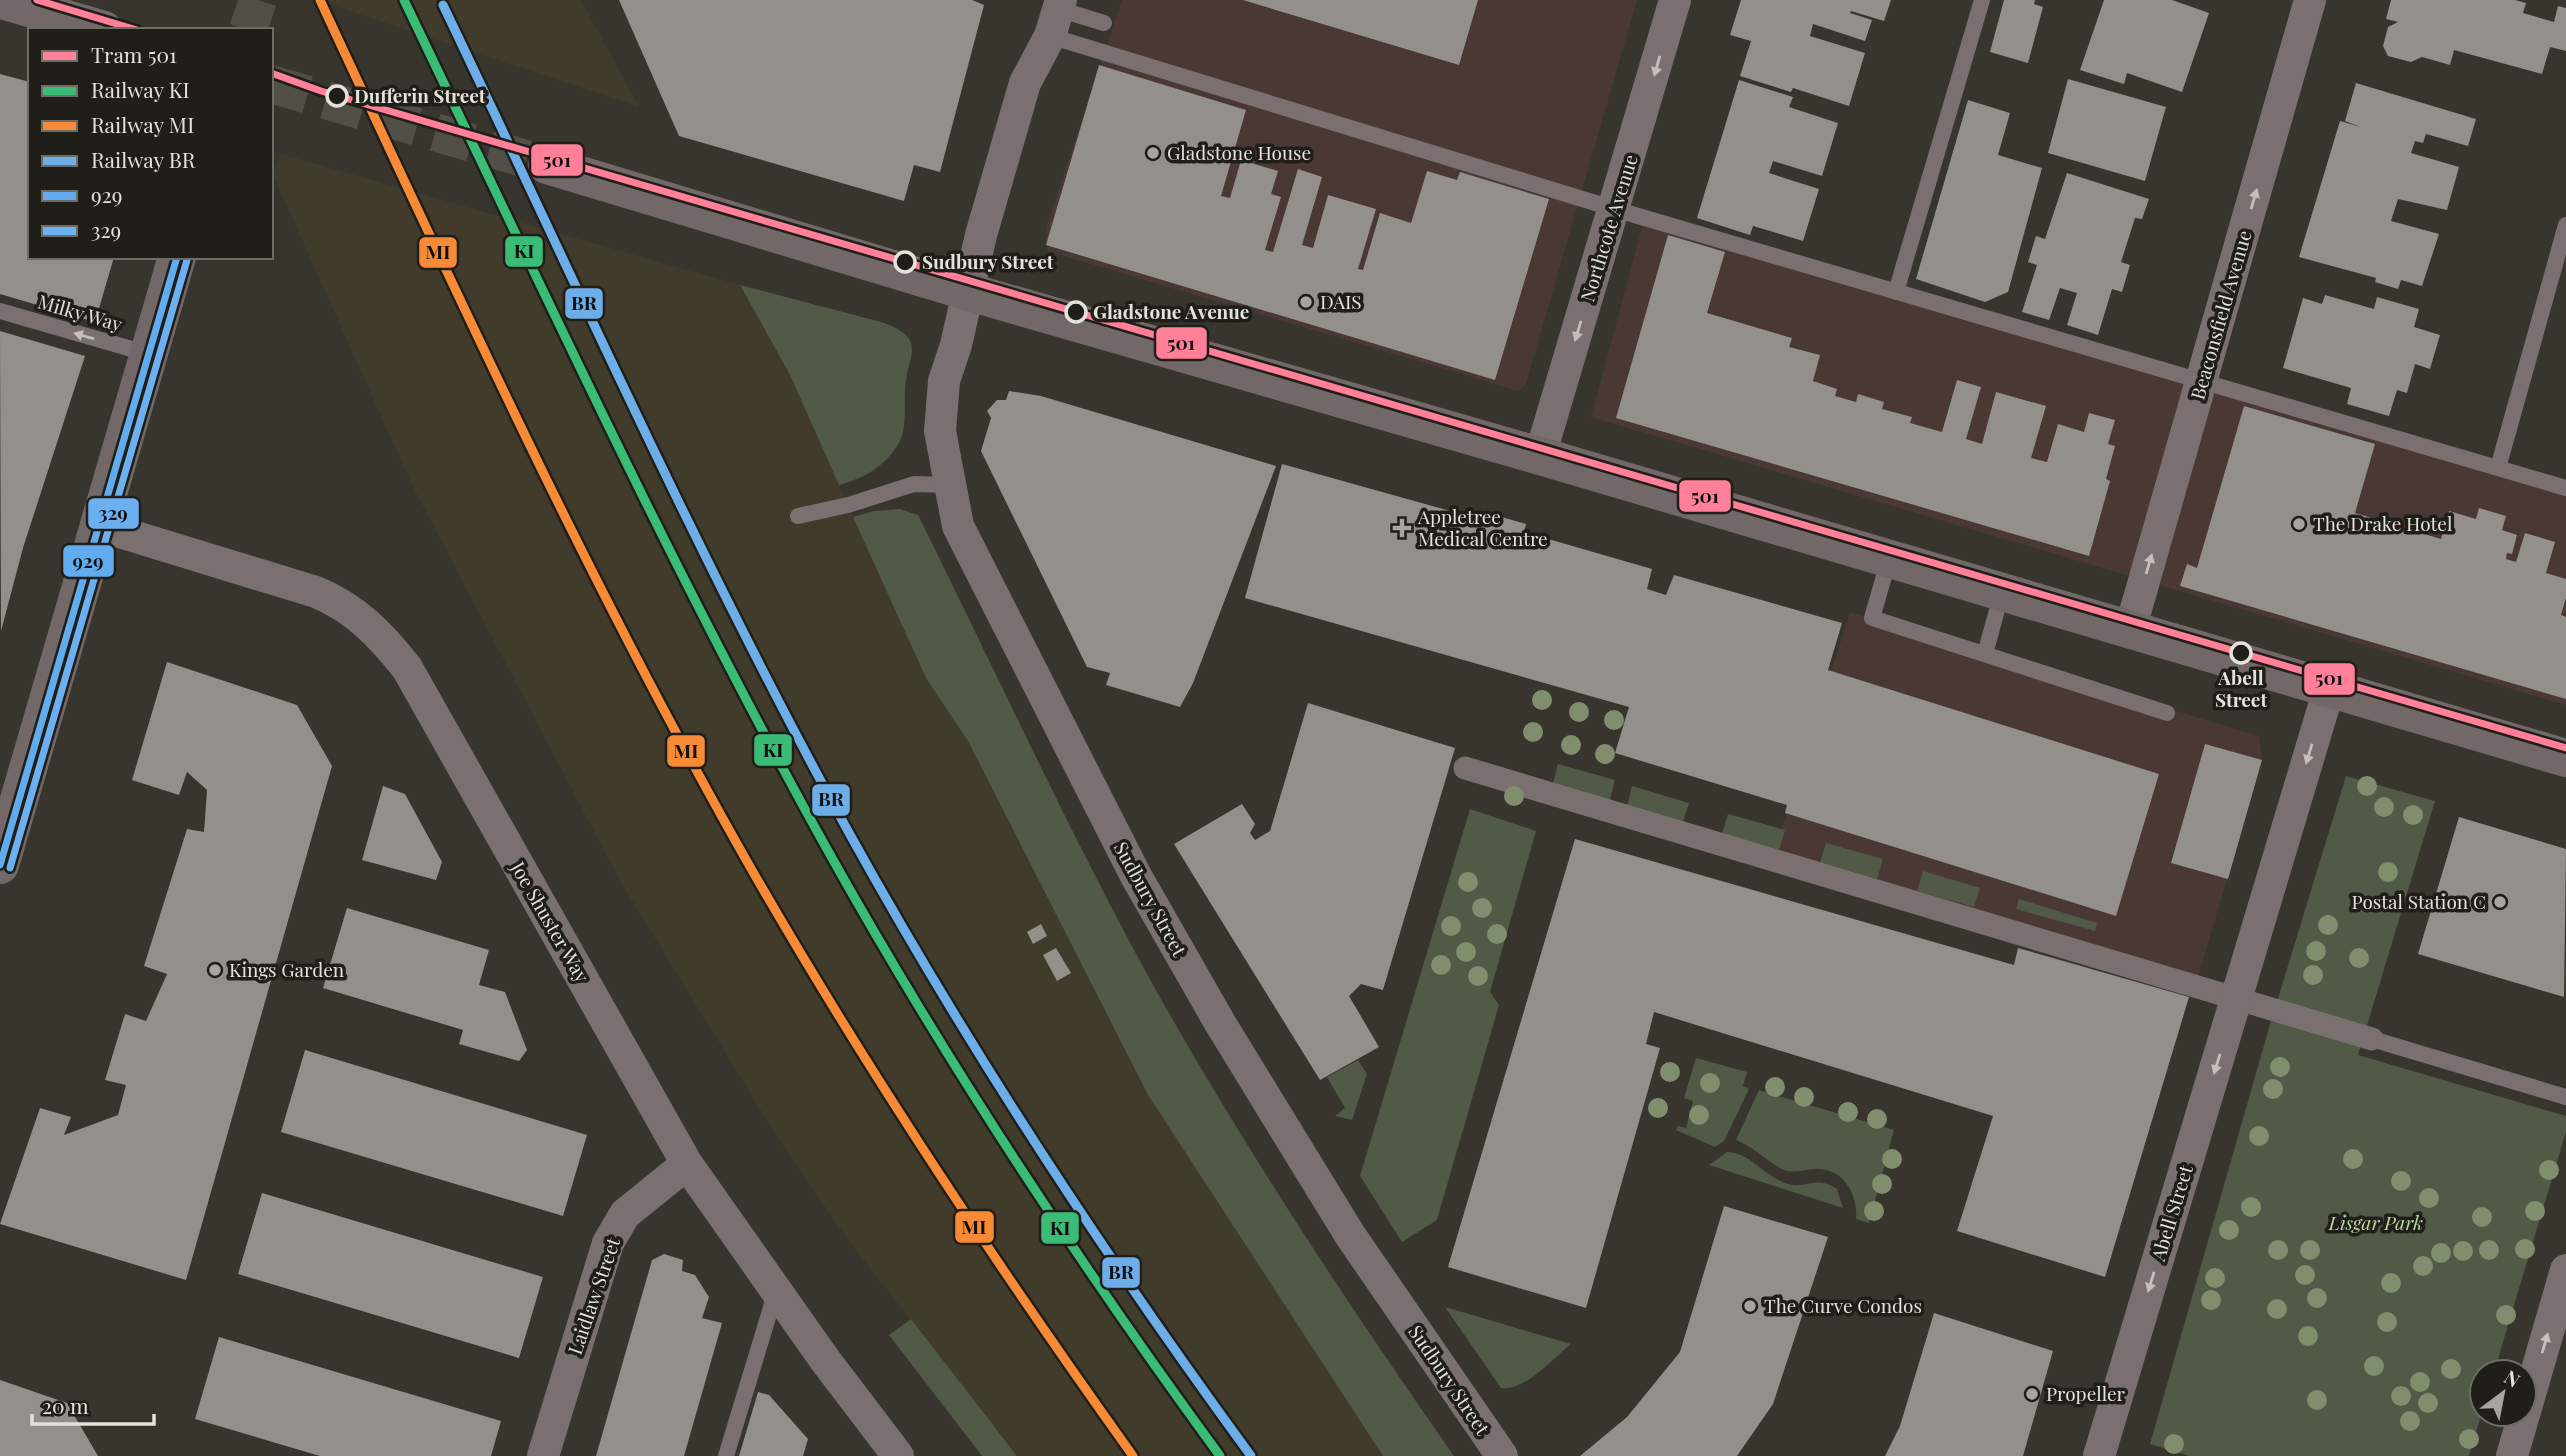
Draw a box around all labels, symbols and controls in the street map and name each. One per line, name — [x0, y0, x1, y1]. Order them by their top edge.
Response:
legend — [28, 28, 273, 259]
text: Tram 501 — [91, 40, 177, 68]
one-way arrow — [1651, 55, 1661, 76]
text: Railway KI — [91, 75, 190, 103]
place label: Dufferin Street — [354, 82, 486, 108]
marker: Dufferin Street — [326, 85, 348, 107]
text: Railway MI — [91, 110, 194, 138]
place label: Gladstone House — [1167, 139, 1311, 165]
line badge: 501 — [530, 143, 584, 177]
text: Railway BR — [91, 145, 196, 173]
marker: Gladstone House — [1145, 145, 1161, 161]
text: 501 — [543, 146, 571, 172]
street label: Northcote Avenue — [1573, 151, 1643, 304]
text: 929 — [91, 180, 122, 208]
one-way arrow — [2249, 188, 2260, 210]
text: 329 — [91, 215, 121, 243]
street label: Beaconsfield Avenue — [2183, 227, 2257, 402]
line badge: KI — [504, 235, 544, 268]
line badge: MI — [418, 236, 458, 269]
text: KI — [514, 237, 534, 263]
text: MI — [426, 238, 450, 264]
place label: Sudbury Street — [922, 248, 1054, 274]
marker: Sudbury Street — [894, 251, 916, 273]
line badge: BR — [564, 287, 604, 320]
street label: Milky Way — [35, 288, 126, 337]
place label: DAIS — [1320, 288, 1362, 314]
text: BR — [571, 289, 598, 315]
marker: DAIS — [1298, 294, 1314, 310]
place label: Gladstone Avenue — [1093, 298, 1249, 324]
marker: Gladstone Avenue — [1065, 301, 1087, 323]
one-way arrow — [1573, 321, 1583, 342]
line badge: 501 — [1155, 326, 1208, 360]
text: 501 — [1167, 329, 1195, 355]
one-way arrow — [73, 330, 94, 340]
line badge: 501 — [1678, 479, 1732, 513]
text: 501 — [1691, 482, 1719, 508]
line badge: 329 — [87, 497, 140, 530]
text: 329 — [98, 499, 128, 525]
place label: Appletree Medical Centre — [1417, 503, 1548, 551]
place label: The Drake Hotel — [2313, 510, 2453, 536]
marker: The Drake Hotel — [2291, 516, 2307, 532]
marker: Appletree Medical Centre — [1392, 518, 1412, 538]
line badge: 929 — [62, 544, 115, 578]
text: 929 — [73, 547, 103, 573]
one-way arrow — [2145, 554, 2155, 575]
marker: Abell Street — [2230, 642, 2252, 664]
line badge: 501 — [2303, 662, 2356, 696]
place label: Abell Street — [2215, 664, 2267, 712]
text: 501 — [2315, 664, 2343, 690]
line badge: KI — [753, 733, 793, 767]
line badge: MI — [666, 734, 706, 768]
text: KI — [763, 736, 783, 762]
text: MI — [674, 737, 698, 763]
one-way arrow — [2304, 744, 2314, 765]
line badge: BR — [811, 783, 851, 817]
text: BR — [818, 785, 845, 811]
street label: Sudbury Street — [1109, 837, 1193, 961]
street label: Joe Shuster Way — [505, 856, 596, 987]
place label: Postal Station C — [2352, 888, 2486, 914]
marker: Postal Station C — [2492, 894, 2508, 910]
place label: Kings Garden — [229, 956, 345, 982]
marker: Kings Garden — [207, 962, 223, 978]
one-way arrow — [2211, 1054, 2221, 1075]
street label: Abell Street — [2144, 1161, 2198, 1265]
park label: Lisgar Park — [2328, 1209, 2423, 1235]
line badge: MI — [954, 1210, 995, 1244]
line badge: KI — [1040, 1211, 1080, 1245]
text: MI — [962, 1213, 986, 1239]
text: KI — [1050, 1214, 1070, 1240]
street label: Laidlaw Street — [561, 1234, 625, 1358]
line badge: BR — [1101, 1256, 1141, 1289]
text: BR — [1108, 1258, 1135, 1284]
one-way arrow — [2146, 1271, 2156, 1292]
place label: The Curve Condos — [1764, 1292, 1922, 1318]
marker: The Curve Condos — [1742, 1298, 1758, 1314]
street label: Sudbury Street — [1403, 1319, 1496, 1440]
one-way arrow — [2540, 1333, 2550, 1354]
north arrow — [2468, 1358, 2538, 1428]
text: N — [2500, 1363, 2525, 1393]
place label: Propeller — [2046, 1380, 2126, 1406]
scale bar — [32, 1382, 154, 1426]
marker: Propeller — [2024, 1386, 2040, 1402]
text: 20 m — [42, 1391, 89, 1419]

